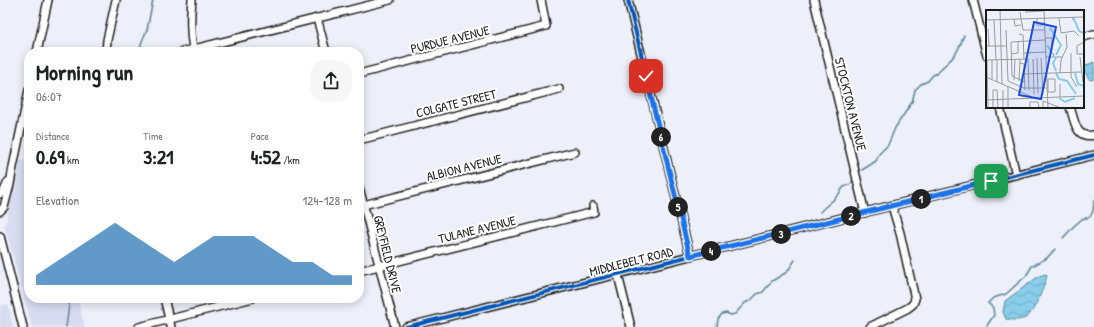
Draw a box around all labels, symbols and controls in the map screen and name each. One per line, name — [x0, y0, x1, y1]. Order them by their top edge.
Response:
inset map — [986, 10, 1084, 108]
street label: PURDUE AVENUE — [409, 20, 492, 57]
street label: STOCKTON AVENUE — [831, 55, 871, 153]
text: Morning run — [36, 57, 133, 87]
pin — [629, 59, 663, 93]
button: share — [310, 60, 352, 102]
icon: check — [635, 65, 657, 87]
street label: COLGATE STREET — [414, 84, 499, 122]
text: 06:07 — [36, 87, 62, 105]
pin: 6 — [651, 127, 671, 147]
text: Distance — [36, 129, 70, 143]
text: Time — [143, 129, 163, 143]
text: Pace — [251, 129, 269, 143]
text: 6 — [659, 130, 663, 144]
text: 0.69 — [36, 143, 65, 170]
text: 3:21 — [143, 143, 174, 170]
text: 4:52 — [251, 143, 281, 170]
street label: ALBION AVENUE — [424, 149, 504, 185]
text: km — [65, 153, 79, 167]
text: /km — [281, 153, 300, 167]
pin — [974, 164, 1008, 198]
icon: arrive — [980, 170, 1002, 192]
pin: 1 — [911, 189, 931, 209]
text: Elevation — [36, 191, 79, 209]
text: 124–128 m — [303, 191, 352, 209]
text: 1 — [919, 192, 923, 206]
pin: 5 — [668, 197, 688, 217]
text: 5 — [676, 200, 680, 214]
pin: 2 — [841, 206, 861, 226]
text: 2 — [848, 209, 854, 223]
street label: TULANE AVENUE — [436, 211, 518, 247]
street label: GREYFIELD DRIVE — [370, 213, 406, 295]
pin: 3 — [771, 224, 791, 244]
text: 3 — [779, 227, 783, 241]
pin: 4 — [701, 241, 721, 261]
street label: MIDDLEBELT ROAD — [587, 242, 676, 280]
text: 4 — [709, 244, 713, 258]

